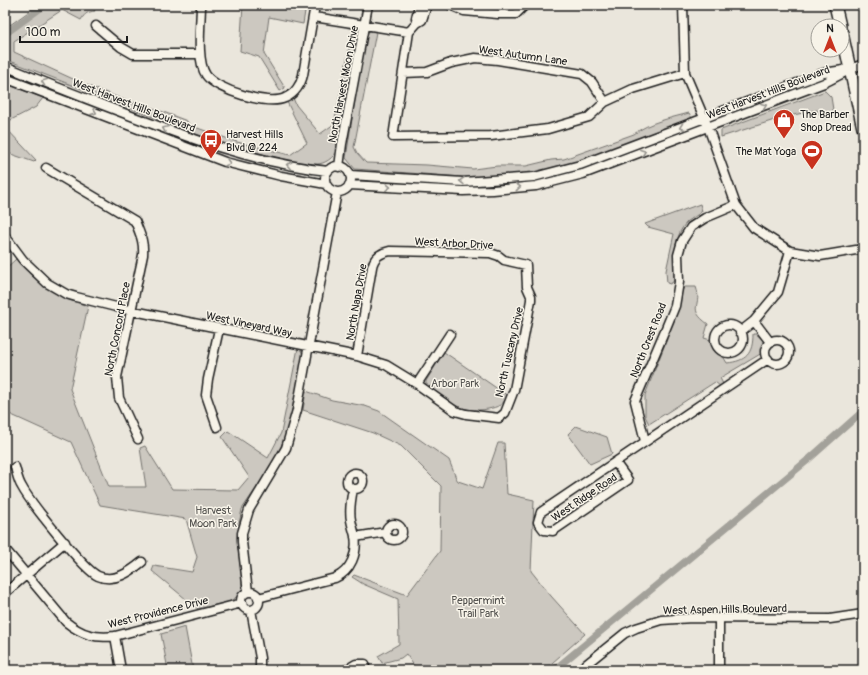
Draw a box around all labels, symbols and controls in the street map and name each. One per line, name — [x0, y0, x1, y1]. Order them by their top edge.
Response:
scale bar — [20, 18, 127, 44]
north arrow — [810, 18, 850, 58]
text: N — [826, 22, 834, 35]
street label: North Harvest Moon Drive — [326, 24, 361, 144]
text: 100 m — [26, 25, 61, 40]
street label: West Autumn Lane — [478, 43, 569, 68]
street label: West Harvest Hills Boulevard — [705, 63, 832, 122]
street label: West Harvest Hills Boulevard — [70, 76, 197, 135]
one-way arrow — [40, 78, 47, 86]
one-way arrow — [761, 102, 768, 110]
one-way arrow — [90, 107, 97, 115]
shop icon: The Barber Shop Dread — [771, 107, 797, 140]
place label: The Barber Shop Dread — [800, 108, 852, 134]
one-way arrow — [678, 122, 685, 131]
one-way arrow — [161, 126, 169, 134]
bus stop icon: Harvest Hills Blvd @ 224 — [198, 127, 224, 160]
place label: Harvest Hills Blvd @ 224 — [226, 128, 283, 154]
sports icon: The Mat Yoga — [799, 138, 825, 171]
place label: The Mat Yoga — [735, 145, 796, 158]
one-way arrow — [639, 148, 646, 156]
one-way arrow — [225, 158, 232, 167]
one-way arrow — [286, 162, 293, 170]
one-way arrow — [459, 177, 465, 185]
one-way arrow — [385, 182, 391, 191]
one-way arrow — [515, 183, 521, 192]
street label: West Arbor Drive — [414, 235, 494, 252]
street label: North Napa Drive — [343, 262, 370, 342]
street label: North Concord Place — [102, 280, 133, 377]
street label: North Crest Road — [628, 301, 669, 380]
street label: North Tuscany Drive — [493, 305, 526, 399]
street label: West Vineyard Way — [205, 309, 293, 340]
park label: Arbor Park — [431, 377, 479, 390]
street label: West Ridge Road — [549, 471, 620, 524]
park label: Harvest Moon Park — [189, 504, 237, 530]
street label: West Providence Drive — [107, 594, 210, 631]
park label: Peppermint Trail Park — [451, 594, 505, 620]
street label: West Aspen Hills Boulevard — [663, 602, 787, 617]

